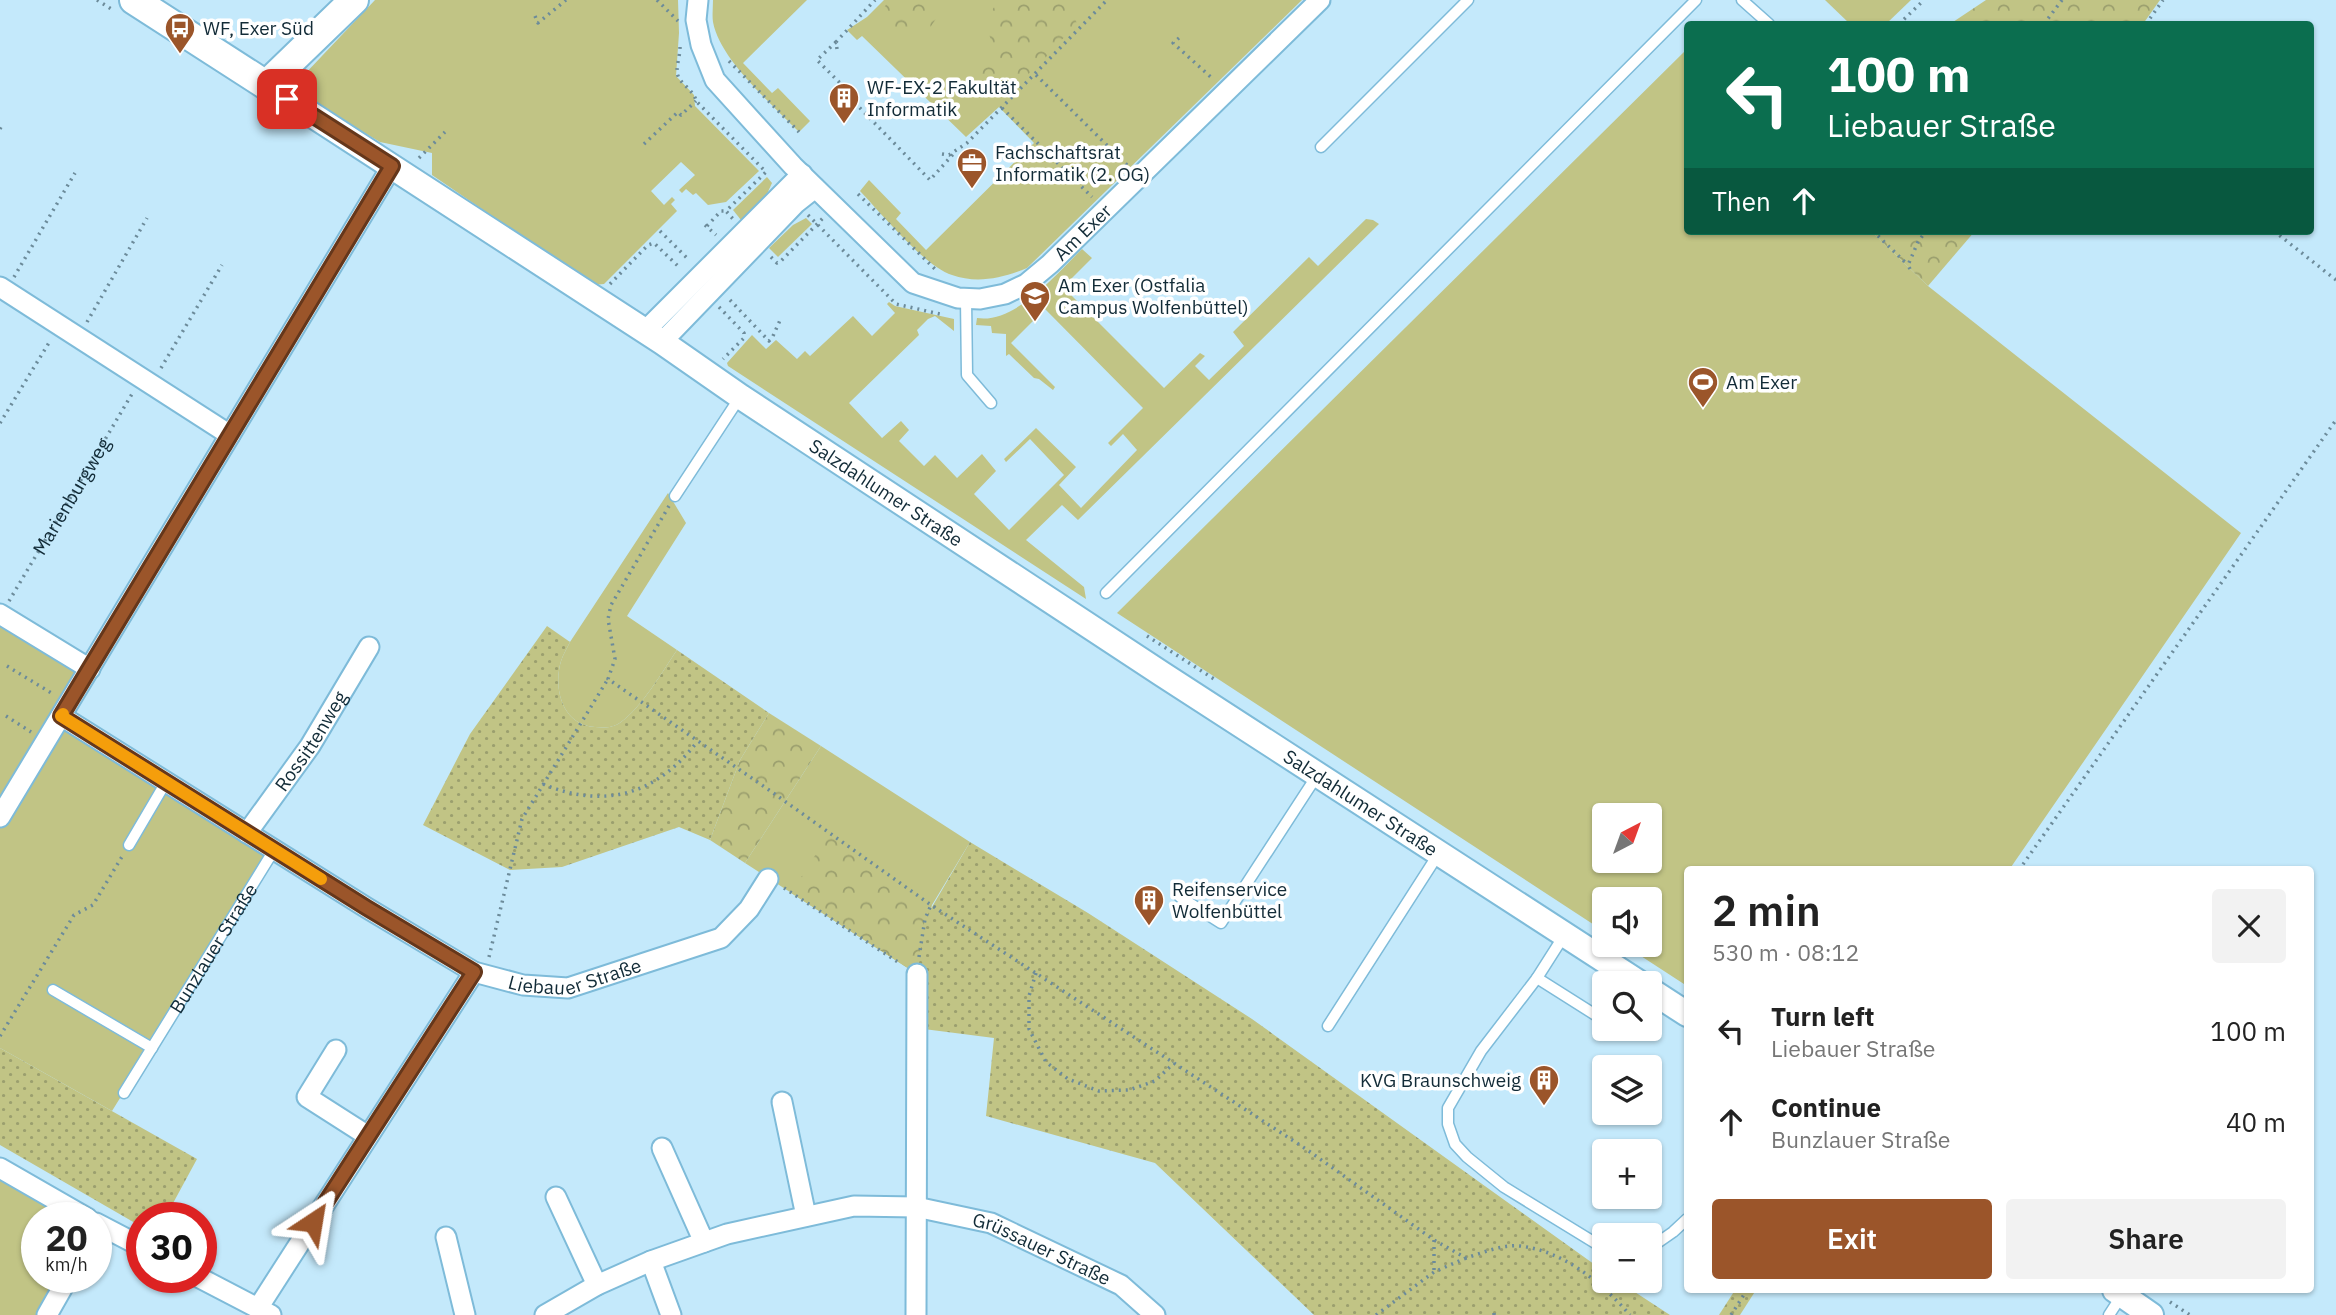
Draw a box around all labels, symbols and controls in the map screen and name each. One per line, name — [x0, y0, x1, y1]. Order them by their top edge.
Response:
bus stop icon: WF, Exer Süd — [163, 11, 197, 55]
place label: WF, Exer Süd — [203, 16, 314, 40]
text: 100 m — [1827, 42, 1971, 105]
icon: left — [1712, 49, 1803, 140]
pin — [257, 69, 317, 129]
place label: WF-EX-2 Fakultät Informatik — [867, 75, 1017, 121]
icon: arrive — [268, 80, 306, 118]
building icon: WF-EX-2 Fakultät Informatik — [827, 81, 861, 125]
text: Liebauer Straße — [1827, 104, 2056, 146]
place label: Fachschaftsrat Informatik (2. OG) — [995, 140, 1150, 186]
office icon: Fachschaftsrat Informatik (2. OG) — [955, 146, 989, 190]
icon: ahead — [1785, 182, 1823, 220]
text: Then — [1712, 184, 1771, 218]
street label: Am Exer — [1049, 199, 1116, 266]
place label: Am Exer (Ostfalia Campus Wolfenbüttel) — [1058, 273, 1249, 319]
school or university icon: Am Exer (Ostfalia Campus Wolfenbüttel) — [1018, 279, 1052, 323]
sports icon: Am Exer — [1686, 365, 1720, 409]
place label: Am Exer — [1726, 370, 1797, 394]
street label: Marienburgweg — [27, 433, 115, 559]
street label: Salzdahlumer Straße — [805, 433, 967, 552]
street label: Rossittenweg — [269, 687, 352, 796]
street label: Salzdahlumer Straße — [1279, 744, 1442, 861]
north arrow — [1592, 803, 1662, 873]
map controls — [1592, 803, 1662, 1293]
place label: Reifenservice Wolfenbüttel — [1172, 877, 1287, 923]
street label: Bunzlauer Straße — [164, 879, 262, 1018]
building icon: Reifenservice Wolfenbüttel — [1132, 883, 1166, 927]
text: 2 min — [1712, 883, 1821, 938]
button: sound — [1592, 887, 1662, 957]
button: close — [2212, 889, 2286, 963]
text: 530 m · 08:12 — [1712, 937, 1859, 967]
street label: Liebauer Straße — [506, 953, 644, 1000]
button: search — [1592, 971, 1662, 1041]
text: Turn left — [1771, 999, 1874, 1033]
icon: left — [1712, 1012, 1750, 1050]
text: 100 m — [2210, 1014, 2286, 1048]
text: Liebauer Straße — [1771, 1033, 1936, 1063]
button: layers — [1592, 1055, 1662, 1125]
building icon: KVG Braunschweig — [1527, 1063, 1561, 1107]
place label: KVG Braunschweig — [1360, 1068, 1521, 1092]
text: Continue — [1771, 1090, 1881, 1124]
icon: ahead — [1712, 1103, 1750, 1141]
text: 40 m — [2226, 1105, 2286, 1139]
text: Bunzlauer Straße — [1771, 1124, 1950, 1154]
button: + — [1592, 1139, 1662, 1209]
position arrow — [276, 1185, 350, 1259]
button: Exit — [1712, 1199, 1992, 1279]
button: Share — [2006, 1199, 2286, 1279]
speed limit sign: 30 — [126, 1202, 217, 1293]
street label: Grüssauer Straße — [971, 1207, 1115, 1290]
text: 20 — [45, 1215, 88, 1261]
button: − — [1592, 1223, 1662, 1293]
text: km/h — [45, 1253, 88, 1276]

